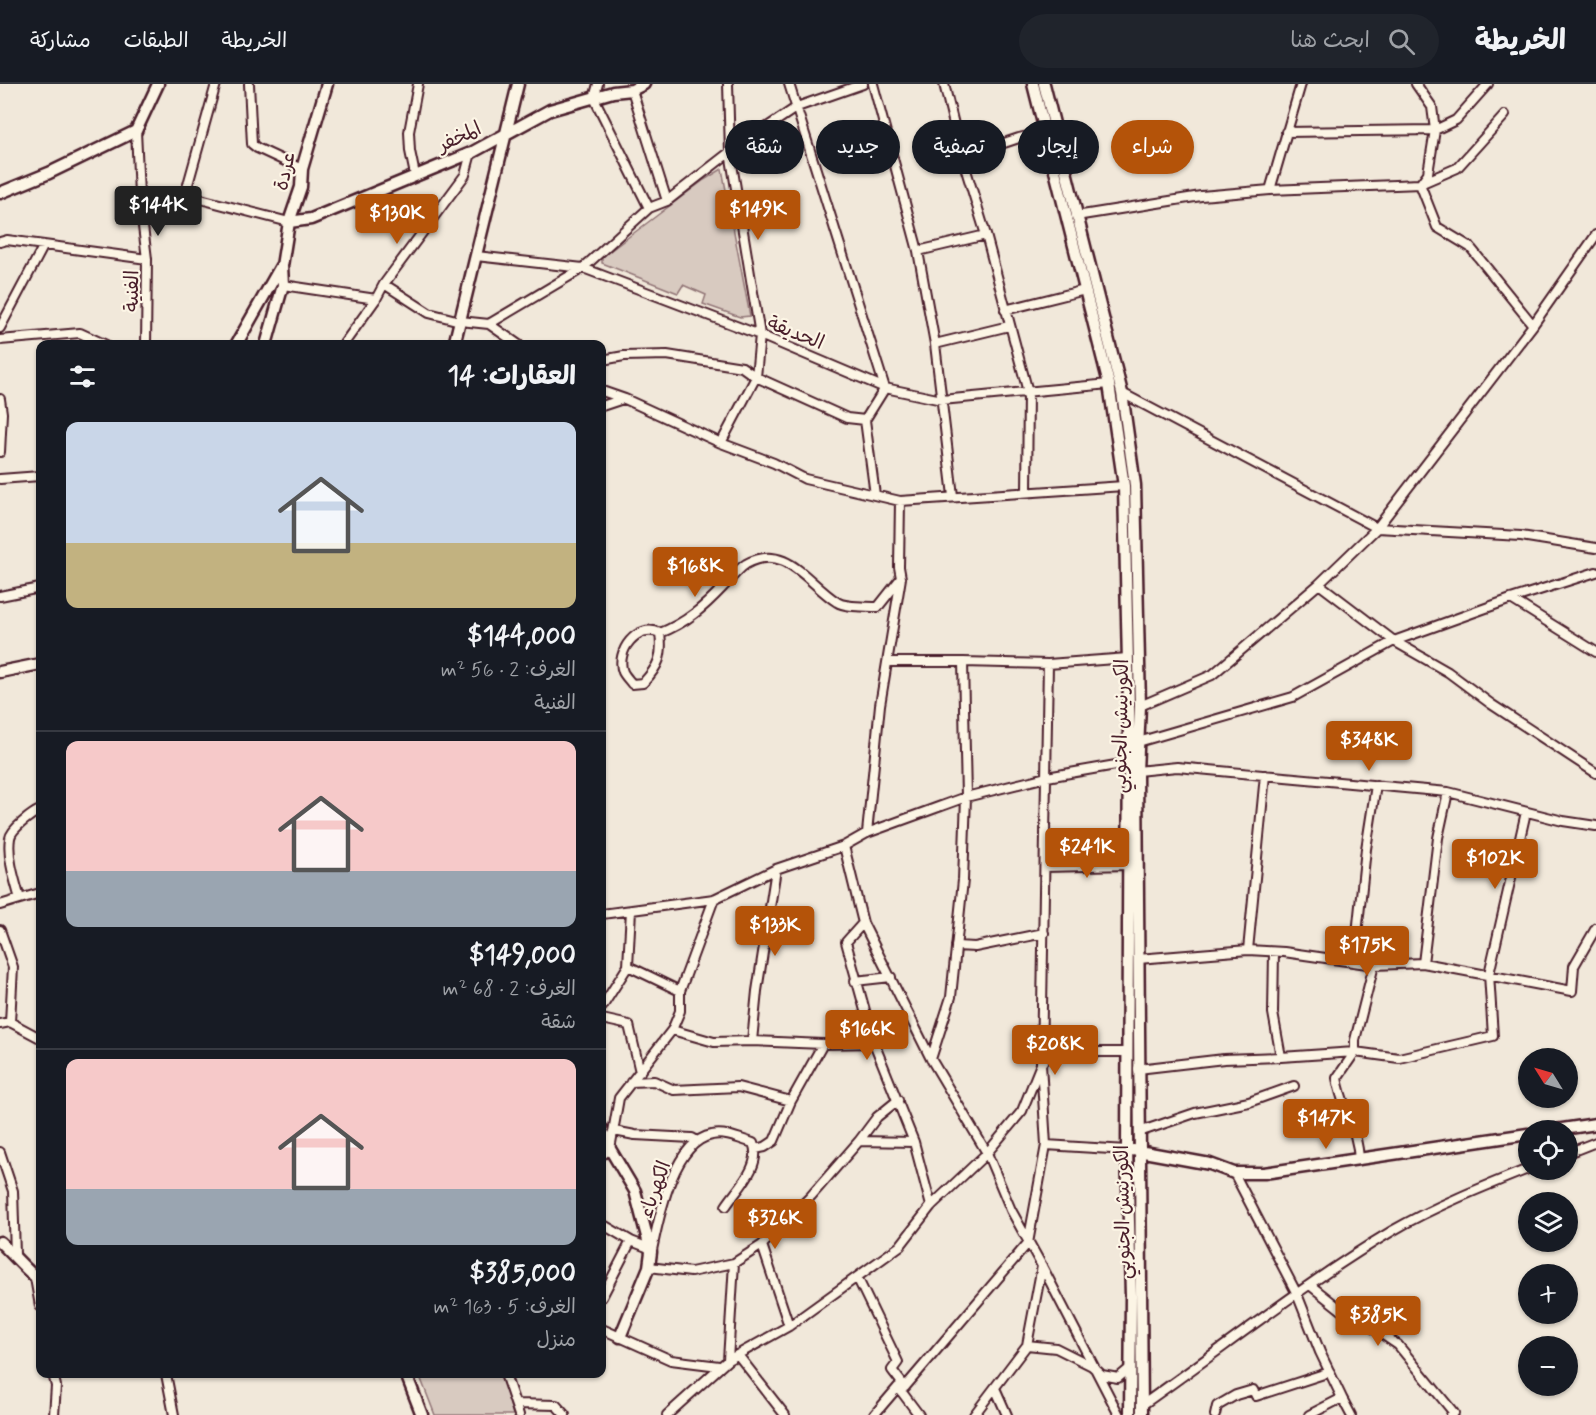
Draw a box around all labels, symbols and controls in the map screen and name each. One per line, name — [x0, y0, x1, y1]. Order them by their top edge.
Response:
search box — [1019, 14, 1439, 68]
text: الخريطة — [1475, 23, 1566, 60]
icon: search — [1385, 25, 1418, 58]
text: مشاركة — [30, 27, 91, 55]
text: الطبقات — [124, 27, 189, 55]
text: الخريطة — [222, 27, 287, 55]
text: ابحث هنا — [1290, 27, 1370, 55]
street label: المخفر — [431, 115, 486, 160]
chip: شقة — [725, 120, 804, 174]
chip: جديد — [816, 120, 900, 174]
chip: تصفية — [912, 120, 1006, 174]
chip: إيجار — [1018, 120, 1099, 174]
chip: شراء — [1111, 120, 1194, 174]
street label: عردة — [268, 149, 303, 193]
pin: $144K — [116, 186, 200, 237]
pin: $149K — [716, 190, 800, 241]
text: $144K — [129, 192, 187, 219]
pin: $130K — [355, 194, 439, 245]
text: $149K — [729, 196, 787, 223]
text: $130K — [369, 200, 425, 227]
street label: الفنية — [119, 270, 146, 312]
street label: الحديقة — [763, 310, 828, 357]
icon: filters — [66, 360, 99, 393]
text: العقارات: 14 — [448, 360, 576, 394]
icon: home — [267, 461, 375, 569]
pin: $168K — [653, 547, 737, 598]
text: $168K — [667, 553, 723, 580]
text: $144,000 — [467, 620, 576, 654]
text: الغرف: 2 · 56 m² — [441, 657, 576, 684]
street label: الكورنيش الجنوبي — [1107, 658, 1139, 794]
text: الفنية — [534, 690, 576, 717]
pin: $348K — [1327, 721, 1411, 772]
text: $348K — [1340, 727, 1398, 754]
icon: home — [267, 780, 375, 888]
pin: $241K — [1045, 828, 1129, 879]
text: $241K — [1059, 834, 1115, 861]
pin: $102K — [1453, 839, 1537, 890]
text: $102K — [1466, 845, 1524, 872]
pin: $133K — [733, 906, 817, 957]
text: $133K — [749, 912, 801, 939]
pin: $175K — [1325, 926, 1409, 977]
text: $175K — [1339, 932, 1395, 959]
text: $149,000 — [469, 939, 576, 973]
text: الغرف: 2 · 68 m² — [443, 976, 576, 1003]
text: شقة — [541, 1009, 576, 1036]
pin: $166K — [825, 1010, 909, 1061]
text: $166K — [839, 1016, 895, 1043]
pin: $208K — [1013, 1025, 1097, 1076]
text: $208K — [1026, 1031, 1084, 1058]
north arrow — [1518, 1048, 1578, 1108]
map controls — [1518, 1048, 1578, 1396]
icon: home — [267, 1098, 375, 1206]
pin: $147K — [1284, 1099, 1368, 1150]
text: $147K — [1297, 1105, 1355, 1132]
button: locate — [1518, 1120, 1578, 1180]
street label: الكورنيش الجنوبي — [1109, 1144, 1141, 1280]
street label: الكهرباء — [633, 1157, 678, 1222]
button: layers — [1518, 1192, 1578, 1252]
pin: $326K — [733, 1199, 817, 1250]
text: $326K — [748, 1205, 802, 1232]
text: $385,000 — [470, 1257, 576, 1291]
button: + — [1518, 1264, 1578, 1324]
text: الغرف: 5 · 163 m² — [433, 1294, 576, 1321]
pin: $385K — [1336, 1296, 1420, 1347]
text: $385K — [1350, 1302, 1407, 1329]
text: منزل — [537, 1327, 576, 1354]
button: − — [1518, 1336, 1578, 1396]

